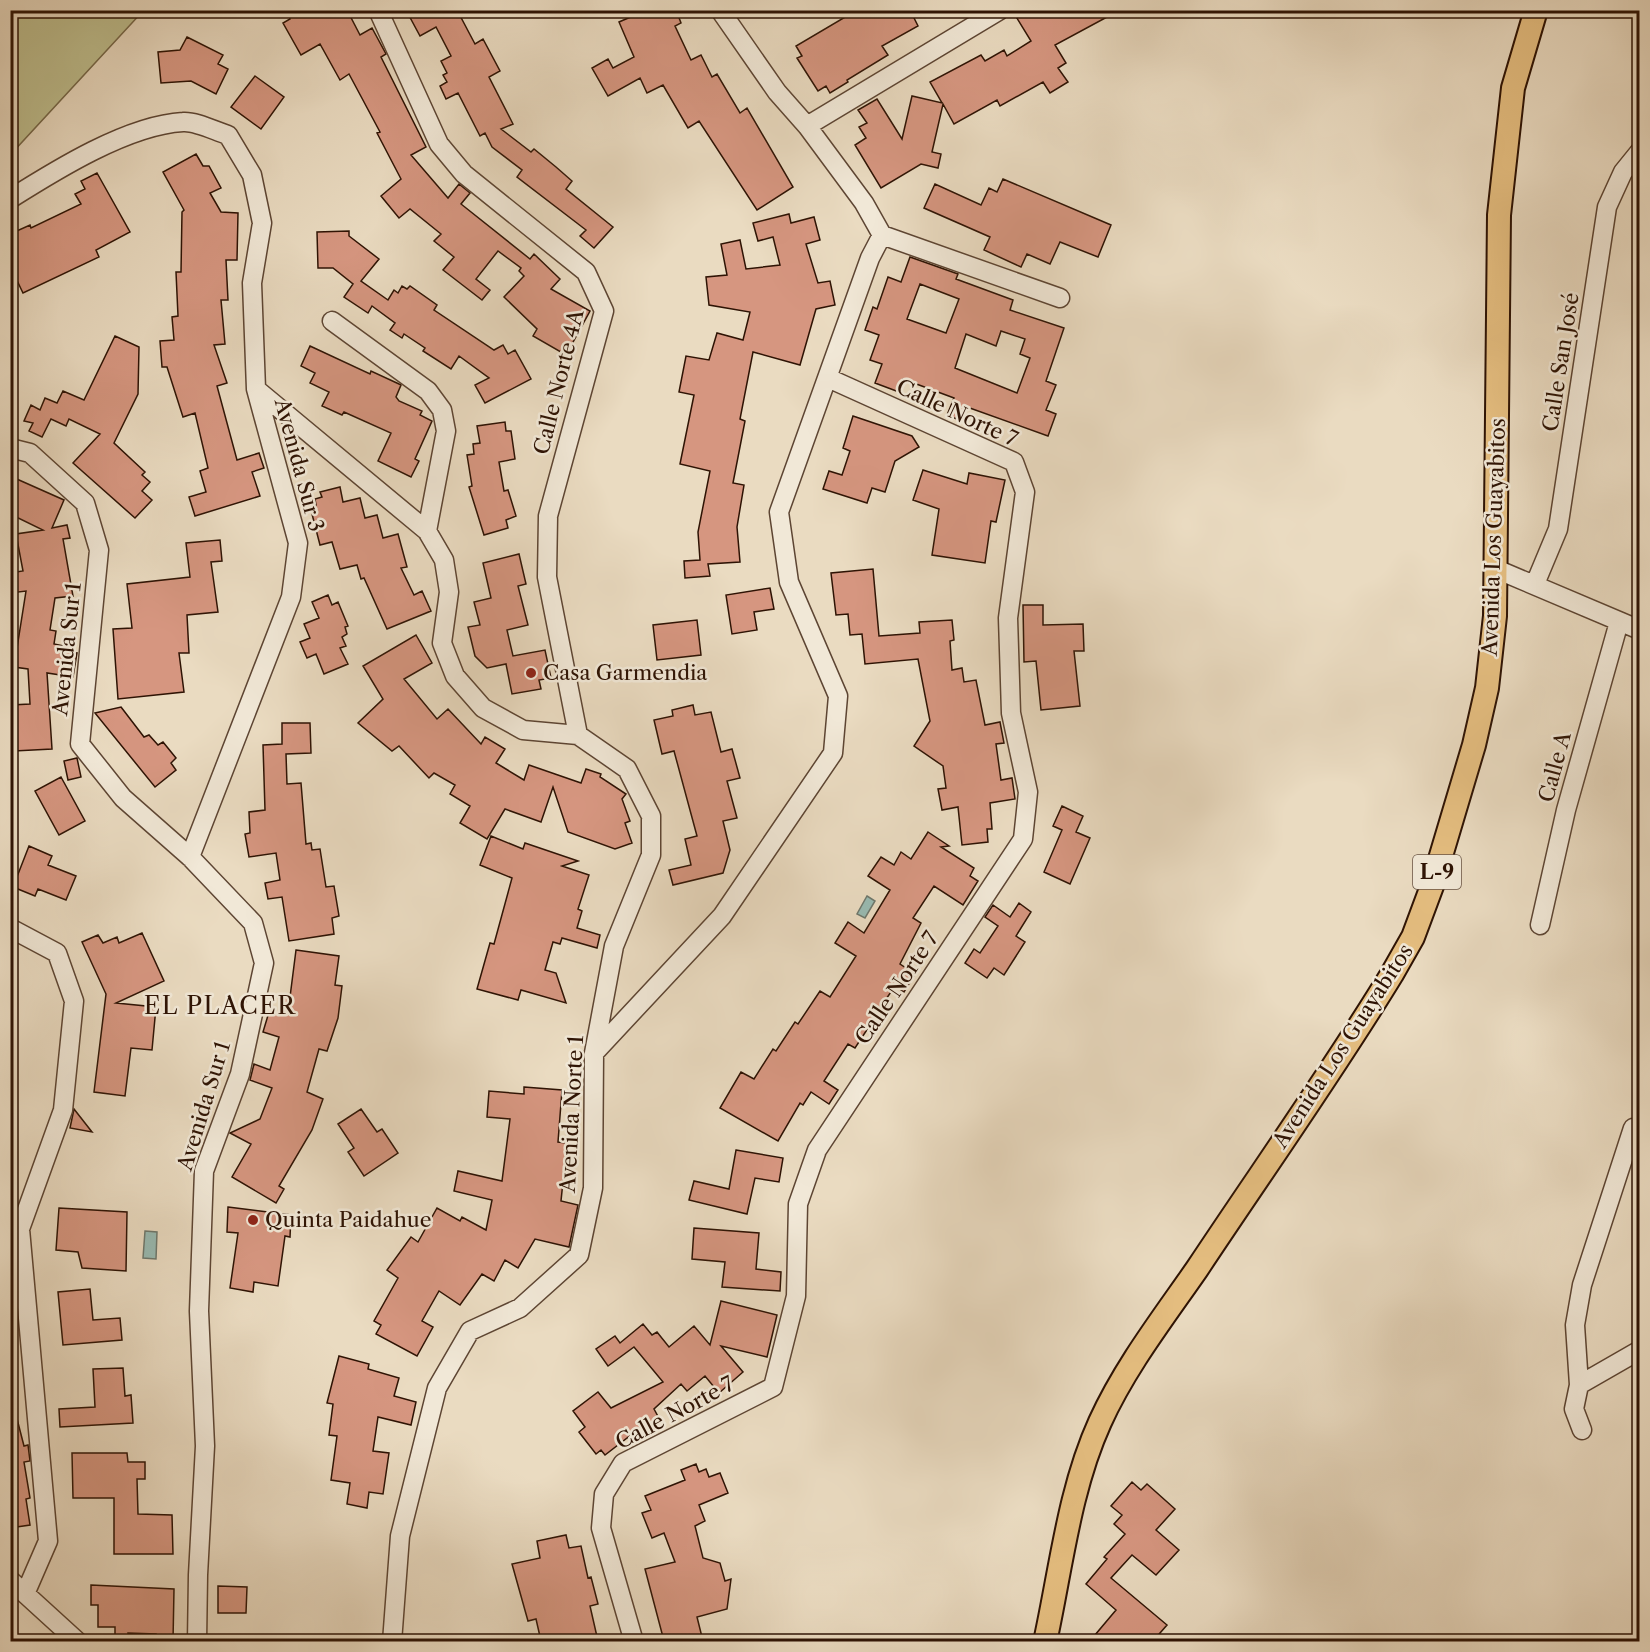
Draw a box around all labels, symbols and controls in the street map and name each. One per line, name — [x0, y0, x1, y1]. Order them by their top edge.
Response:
street label: Calle San José — [1537, 291, 1584, 433]
street label: Calle Norte 4A — [528, 307, 589, 457]
street label: Calle Norte 7 — [893, 374, 1022, 452]
street label: Avenida Sur 3 — [269, 395, 329, 534]
street label: Avenida Los Guayabitos — [1477, 418, 1510, 657]
street label: Avenida Sur 1 — [47, 581, 86, 718]
place label: Casa Garmendia — [543, 660, 708, 685]
marker: Casa Garmendia — [524, 666, 538, 680]
street label: Calle A — [1533, 729, 1576, 805]
road number: L-9 — [1413, 855, 1461, 889]
street label: Calle Norte 7 — [850, 926, 944, 1049]
street label: Avenida Los Guayabitos — [1267, 939, 1418, 1153]
district label: EL PLACER — [144, 991, 296, 1020]
street label: Avenida Norte 1 — [555, 1034, 588, 1194]
street label: Avenida Sur 1 — [172, 1038, 235, 1175]
place label: Quinta Paidahue — [265, 1207, 432, 1232]
marker: Quinta Paidahue — [246, 1213, 260, 1227]
street label: Calle Norte 7 — [611, 1371, 739, 1454]

